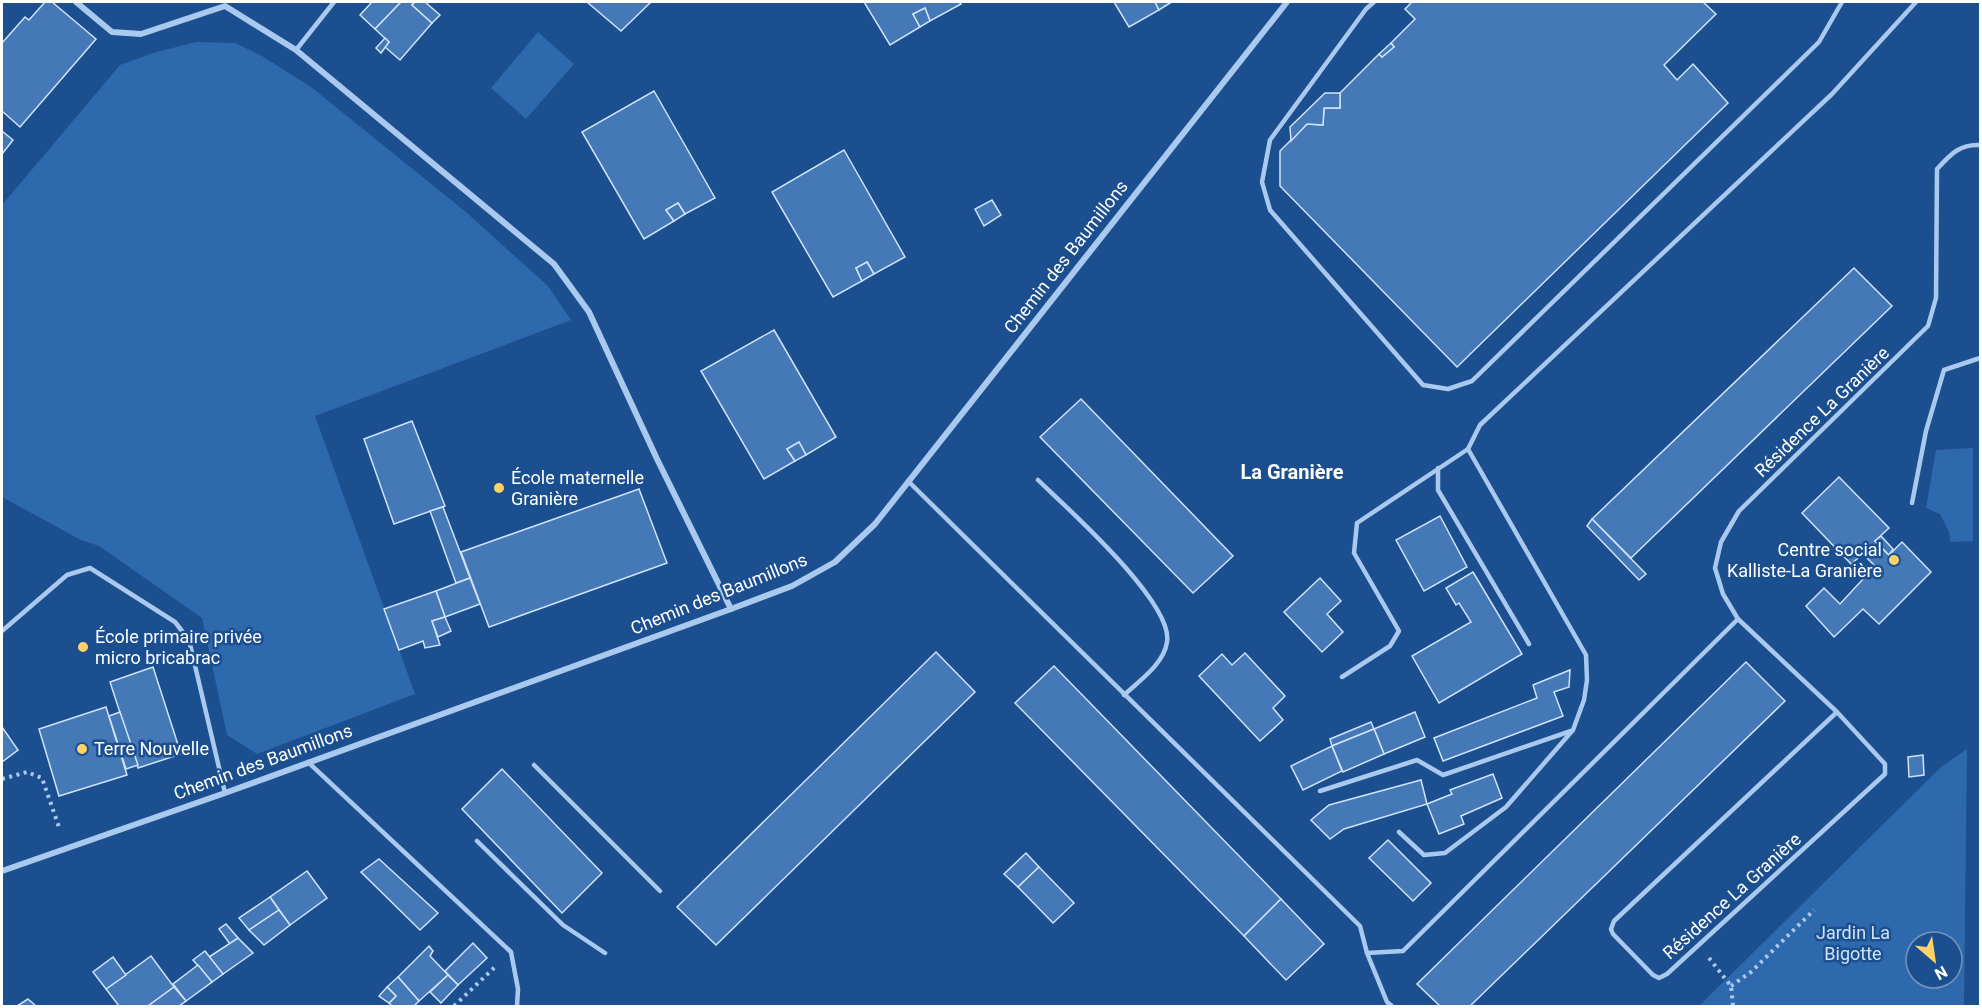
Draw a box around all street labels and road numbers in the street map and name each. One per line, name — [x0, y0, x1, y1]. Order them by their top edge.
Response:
street label: Chemin des Baumillons — [999, 176, 1132, 337]
street label: Résidence La Granière — [1750, 342, 1893, 481]
street label: Chemin des Baumillons — [627, 548, 810, 639]
street label: Chemin des Baumillons — [171, 719, 355, 804]
street label: Résidence La Granière — [1658, 828, 1805, 963]

